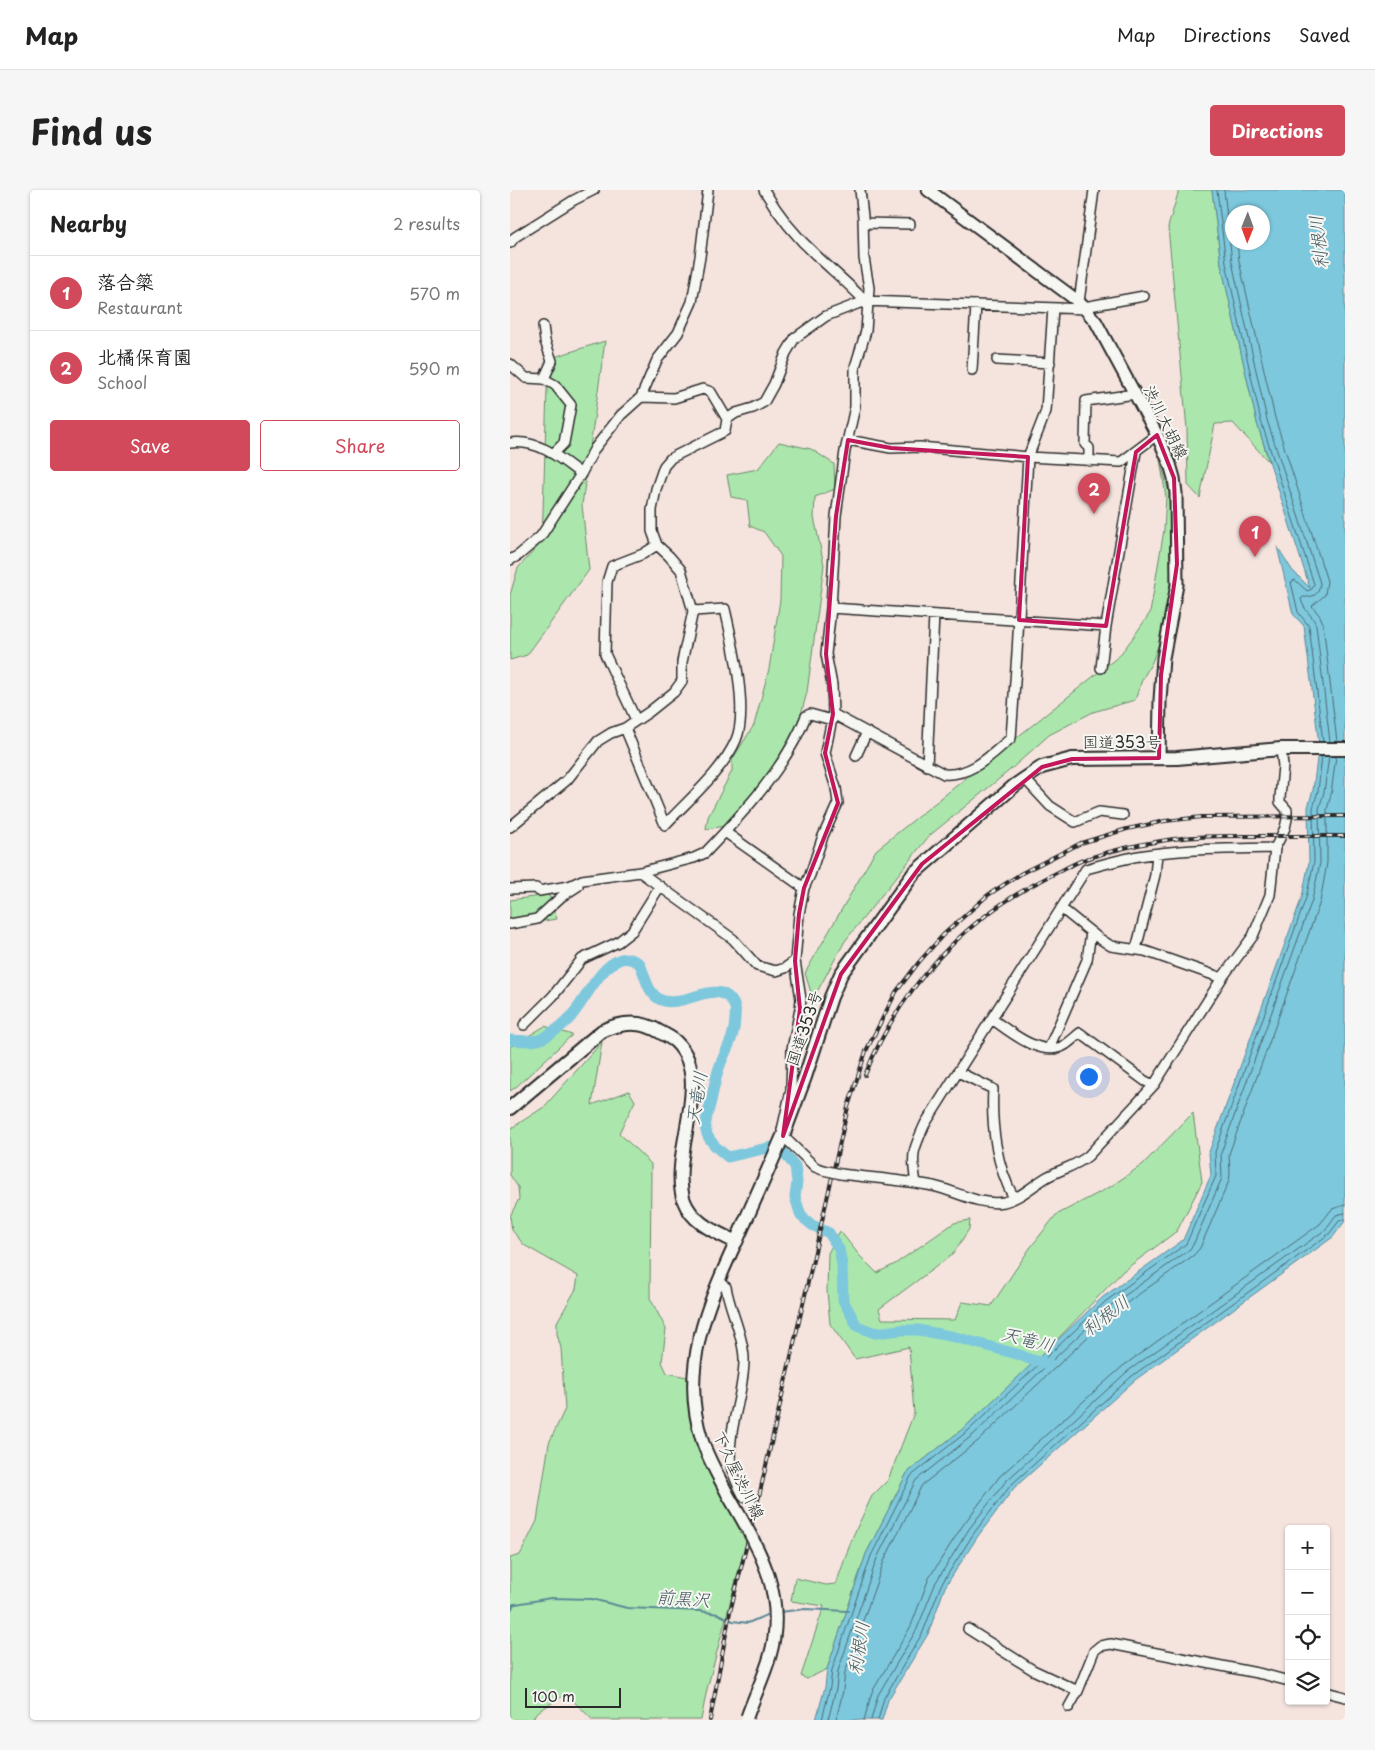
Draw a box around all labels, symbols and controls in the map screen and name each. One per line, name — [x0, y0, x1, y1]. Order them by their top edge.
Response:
text: Map — [25, 17, 78, 53]
text: Map — [1117, 21, 1155, 48]
text: Directions — [1183, 21, 1271, 48]
text: Saved — [1299, 21, 1350, 48]
text: Find us — [30, 104, 152, 157]
button: Directions — [1210, 105, 1345, 156]
north arrow — [1225, 205, 1270, 250]
text: Nearby — [50, 207, 127, 239]
text: 2 results — [393, 211, 460, 235]
water label: 利根川 — [1301, 214, 1334, 270]
text: 落合簗 — [97, 267, 154, 295]
text: 1 — [62, 281, 70, 305]
text: 570 m — [409, 281, 460, 305]
text: Restaurant — [97, 295, 183, 319]
text: 北橘保育園 — [97, 342, 192, 370]
text: 2 — [60, 356, 72, 380]
text: 590 m — [408, 356, 460, 380]
text: School — [97, 370, 147, 394]
street label: 渋川大胡線 — [1139, 380, 1195, 463]
button: Save — [50, 420, 250, 471]
button: Share — [260, 420, 460, 471]
pin: 2 — [1078, 473, 1110, 514]
pin: 1 — [1239, 516, 1271, 557]
street label: 国道353号 — [1082, 729, 1162, 753]
street label: 国道353号 — [779, 986, 827, 1069]
your location — [1076, 1064, 1102, 1090]
water label: 天竜川 — [678, 1069, 713, 1127]
water label: 利根川 — [1075, 1288, 1135, 1342]
water label: 天竜川 — [999, 1319, 1058, 1358]
street label: 下久屋渋川線 — [708, 1426, 772, 1523]
map controls — [1285, 1525, 1330, 1705]
button: + — [1285, 1525, 1330, 1570]
button: − — [1285, 1570, 1330, 1615]
water label: 前黒沢 — [655, 1582, 712, 1613]
button: locate — [1285, 1615, 1330, 1660]
water label: 利根川 — [840, 1619, 875, 1677]
button: layers — [1285, 1660, 1330, 1705]
scale bar — [525, 1685, 621, 1708]
text: 100 m — [532, 1686, 575, 1707]

